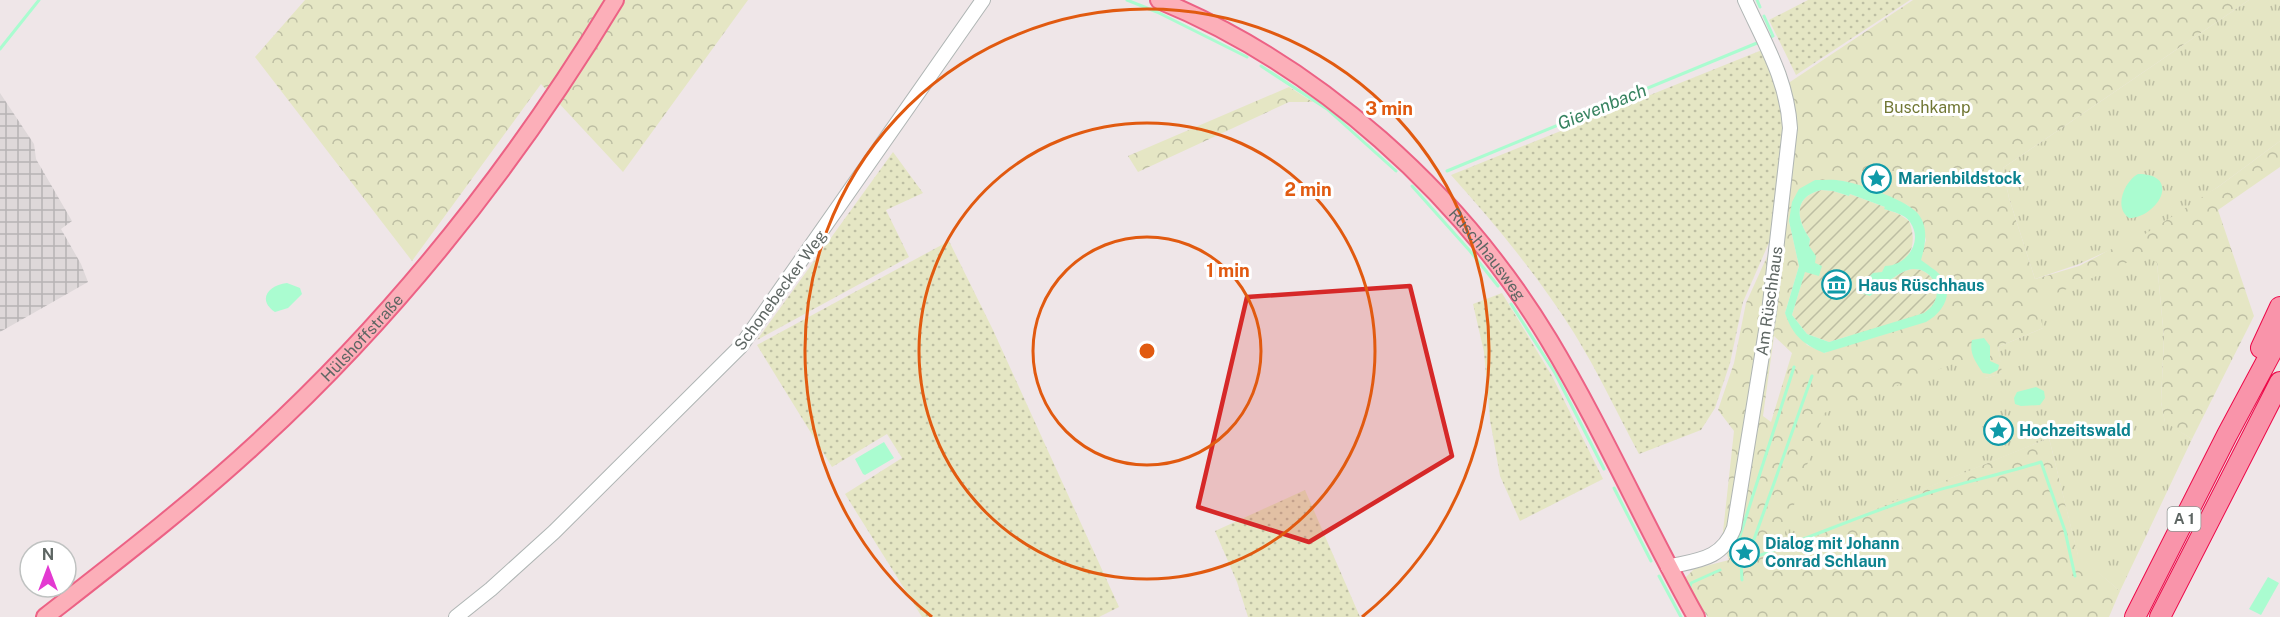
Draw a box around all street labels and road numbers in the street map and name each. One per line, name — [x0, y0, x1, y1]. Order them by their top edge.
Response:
street label: Rüschhausweg — [1445, 204, 1530, 304]
street label: Schonebecker Weg — [730, 226, 830, 354]
street label: Am Rüschhaus — [1752, 245, 1787, 357]
street label: Hülshoffstraße — [317, 290, 407, 386]
road number: A 1 — [2168, 507, 2200, 531]

